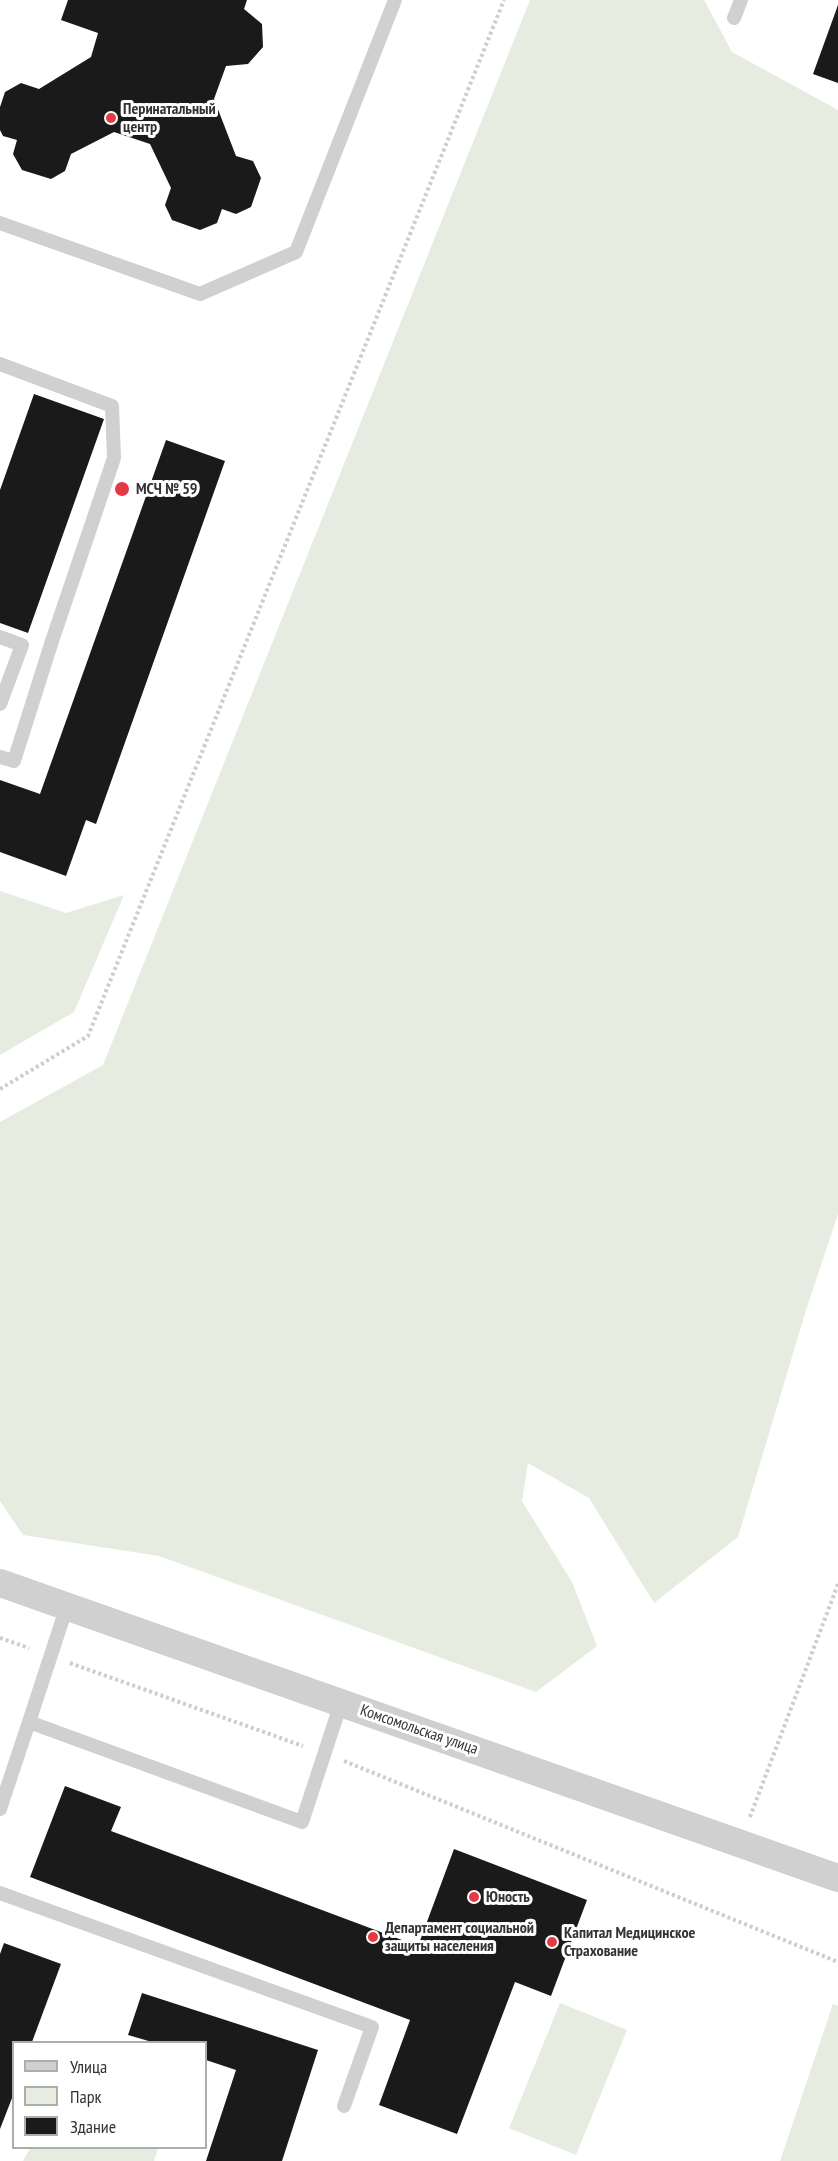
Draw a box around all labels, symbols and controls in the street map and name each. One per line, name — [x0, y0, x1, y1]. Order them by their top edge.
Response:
place label: Перинатальный центр — [123, 99, 216, 137]
marker: Перинатальный центр — [104, 111, 118, 125]
place label: МСЧ № 59 — [136, 479, 197, 499]
marker: МСЧ № 59 — [113, 480, 131, 498]
street label: Комсомольская улица — [358, 1701, 480, 1759]
place label: Юность — [486, 1887, 530, 1907]
marker: Юность — [467, 1890, 481, 1904]
place label: Департамент социальной защиты населения — [385, 1918, 534, 1956]
place label: Капитал Медицинское Страхование — [564, 1923, 695, 1961]
marker: Департамент социальной защиты населения — [366, 1930, 380, 1944]
marker: Капитал Медицинское Страхование — [545, 1935, 559, 1949]
legend — [12, 2041, 207, 2149]
text: Улица — [70, 2055, 107, 2078]
text: Парк — [70, 2085, 101, 2108]
text: Здание — [70, 2115, 116, 2138]

